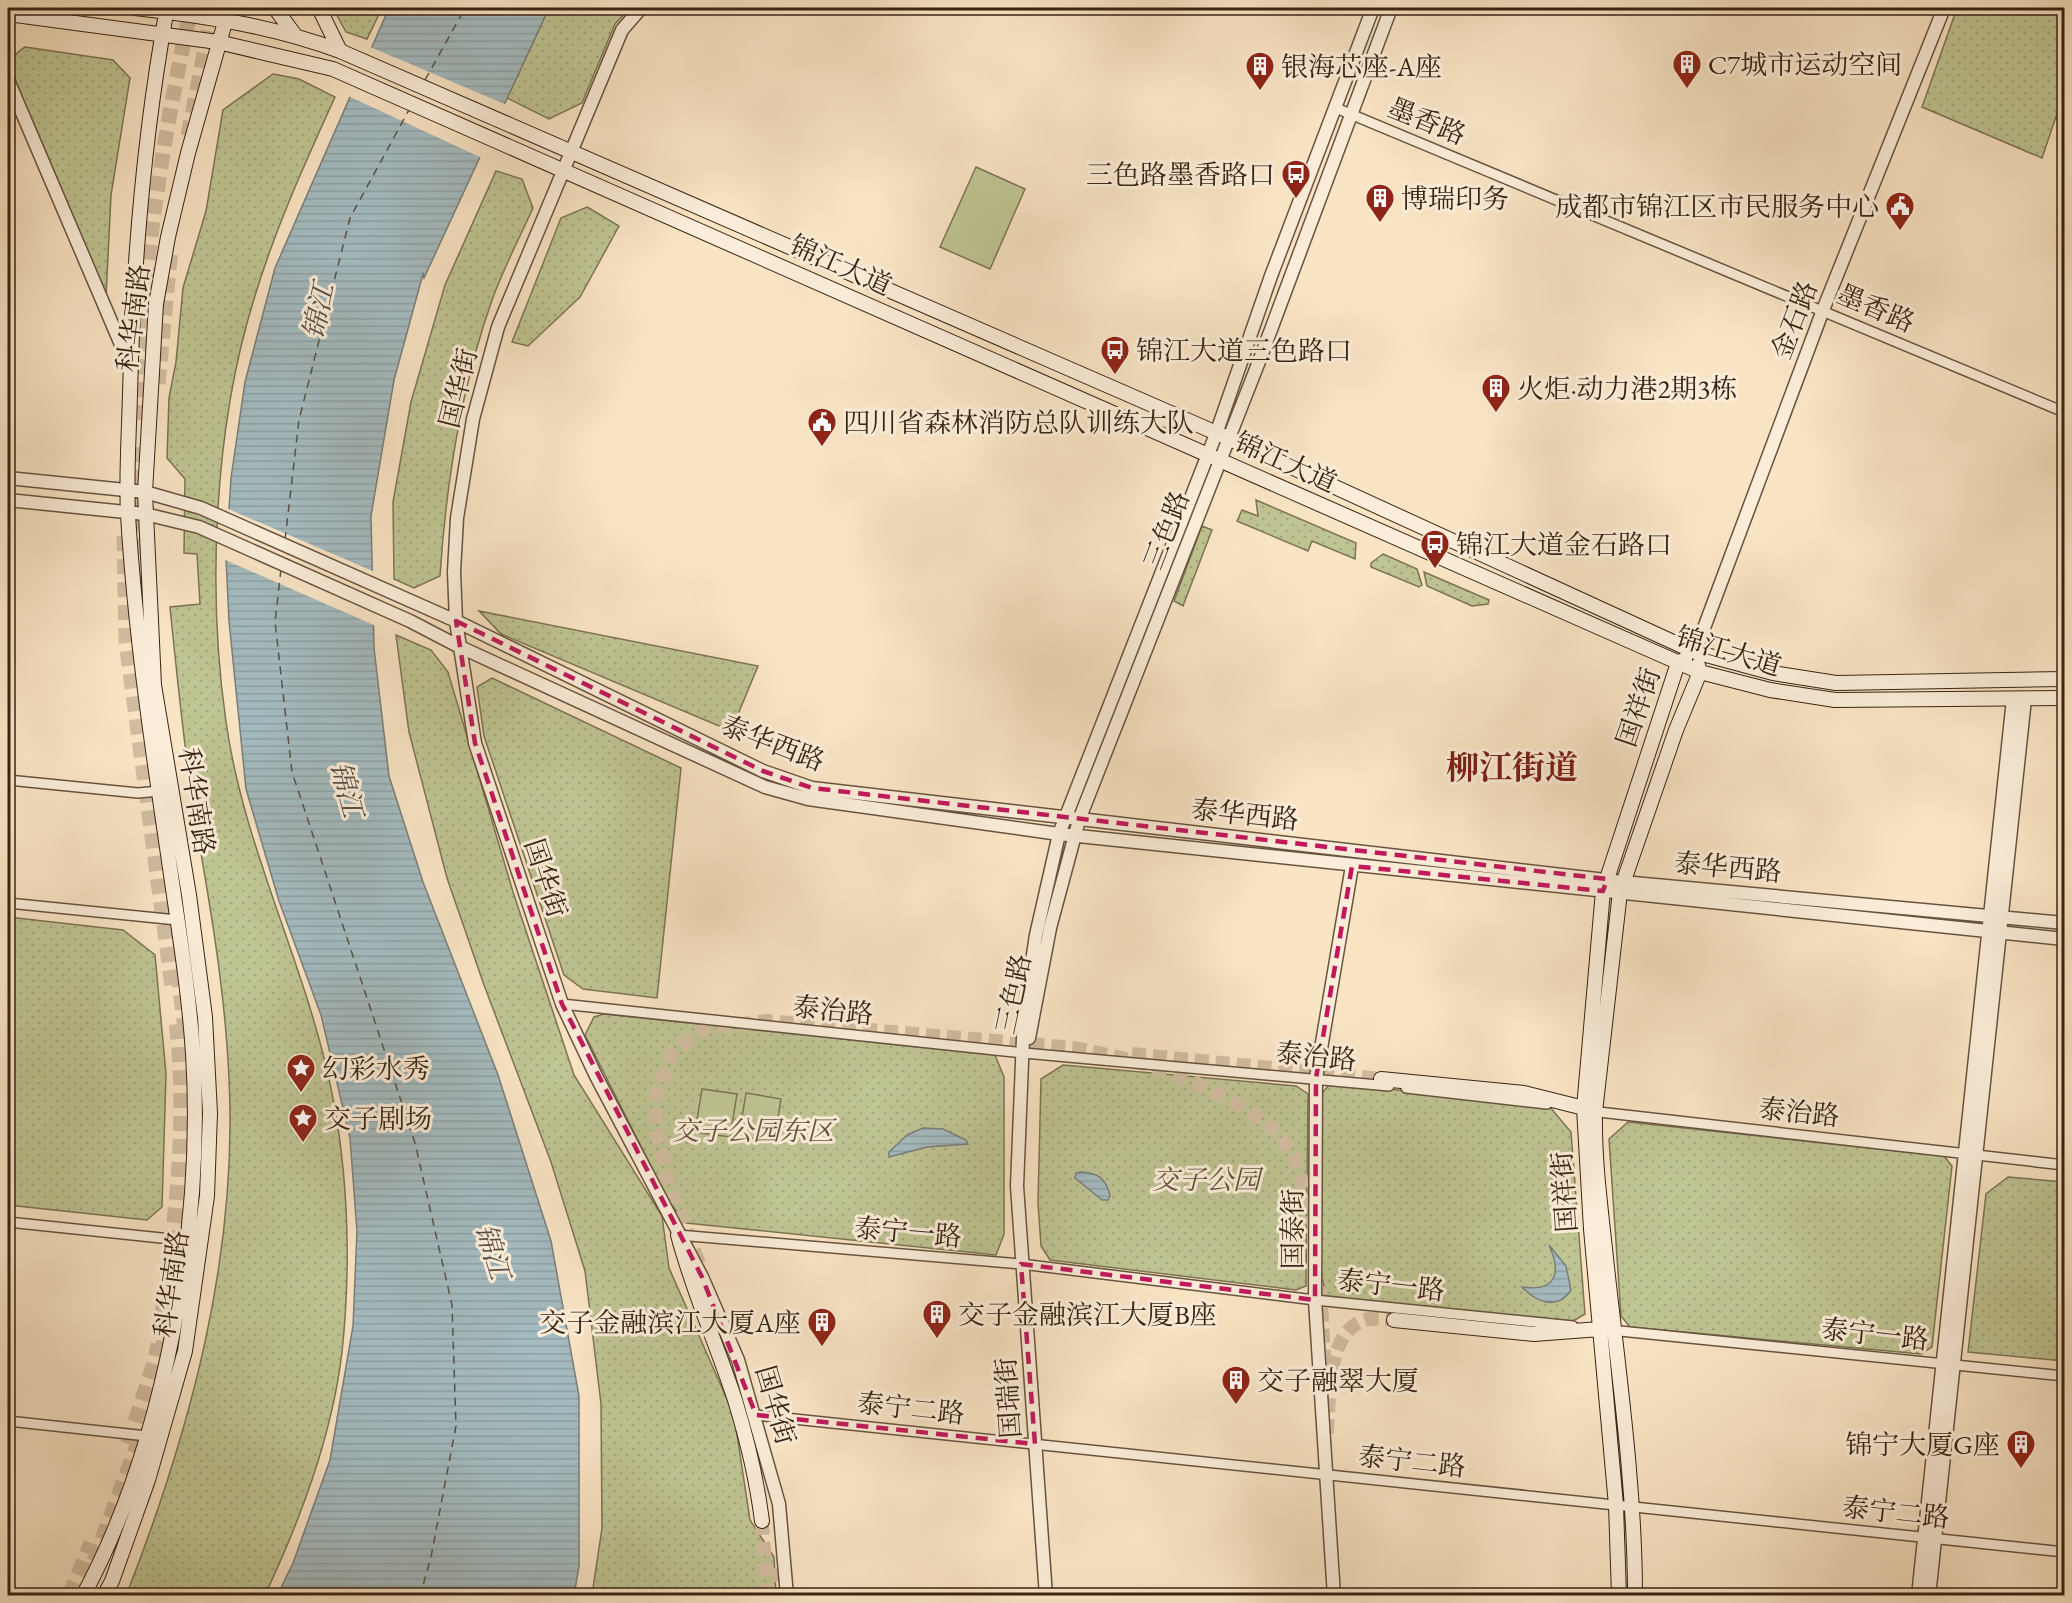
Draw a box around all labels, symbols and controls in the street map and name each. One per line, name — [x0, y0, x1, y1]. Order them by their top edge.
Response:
place label: C7城市运动空间 — [1708, 47, 1902, 82]
building icon: C7城市运动空间 — [1671, 48, 1703, 90]
place label: 银海芯座-A座 — [1281, 49, 1442, 84]
building icon: 银海芯座-A座 — [1244, 50, 1276, 92]
street label: 墨香路 — [1383, 90, 1471, 152]
place label: 三色路墨香路口 — [1086, 157, 1275, 192]
bus stop icon: 三色路墨香路口 — [1280, 158, 1312, 200]
place label: 博瑞印务 — [1401, 181, 1509, 216]
building icon: 博瑞印务 — [1364, 182, 1396, 224]
place label: 成都市锦江区市民服务中心 — [1555, 189, 1879, 224]
public building icon: 成都市锦江区市民服务中心 — [1884, 190, 1916, 232]
street label: 锦江大道 — [785, 227, 897, 303]
street label: 科华南路 — [109, 262, 157, 374]
water label: 锦江 — [295, 276, 342, 342]
street label: 金石路 — [1763, 276, 1825, 364]
street label: 墨香路 — [1832, 276, 1920, 340]
place label: 锦江大道三色路口 — [1136, 333, 1352, 368]
bus stop icon: 锦江大道三色路口 — [1099, 334, 1131, 376]
street label: 国华街 — [431, 344, 485, 432]
place label: 火炬·动力港2期3栋 — [1517, 371, 1737, 406]
building icon: 火炬·动力港2期3栋 — [1480, 372, 1512, 414]
place label: 四川省森林消防总队训练大队 — [843, 405, 1194, 440]
public building icon: 四川省森林消防总队训练大队 — [806, 406, 838, 448]
street label: 锦江大道 — [1230, 424, 1342, 500]
street label: 三色路 — [1135, 486, 1197, 574]
place label: 锦江大道金石路口 — [1456, 527, 1672, 562]
bus stop icon: 锦江大道金石路口 — [1419, 528, 1451, 570]
street label: 锦江大道 — [1672, 618, 1786, 684]
street label: 国祥街 — [1608, 663, 1668, 751]
street label: 泰华西路 — [716, 707, 830, 779]
street label: 科华南路 — [171, 745, 223, 857]
district label: 柳江街道 — [1446, 746, 1578, 789]
water label: 锦江 — [322, 757, 373, 825]
street label: 泰华西路 — [1189, 791, 1301, 837]
street label: 国华街 — [517, 834, 575, 922]
street label: 泰华西路 — [1673, 845, 1783, 889]
street label: 三色路 — [987, 951, 1039, 1037]
street label: 泰治路 — [791, 988, 875, 1032]
street label: 泰治路 — [1274, 1034, 1358, 1078]
place label: 幻彩水秀 — [322, 1051, 430, 1086]
place icon: 幻彩水秀 — [285, 1052, 317, 1094]
street label: 泰治路 — [1757, 1090, 1841, 1134]
place label: 交子剧场 — [324, 1101, 432, 1136]
place icon: 交子剧场 — [287, 1102, 319, 1144]
park label: 交子公园东区 — [672, 1113, 837, 1148]
street label: 国祥街 — [1544, 1150, 1584, 1234]
park label: 交子公园 — [1152, 1162, 1264, 1197]
street label: 国泰街 — [1275, 1189, 1310, 1270]
street label: 泰宁一路 — [853, 1210, 963, 1254]
water label: 锦江 — [468, 1219, 520, 1287]
street label: 科华南路 — [146, 1228, 196, 1340]
street label: 泰宁一路 — [1335, 1262, 1447, 1308]
place label: 交子金融滨江大厦B座 — [958, 1297, 1217, 1332]
building icon: 交子金融滨江大厦B座 — [921, 1298, 953, 1340]
place label: 交子金融滨江大厦A座 — [539, 1305, 801, 1340]
building icon: 交子金融滨江大厦A座 — [806, 1306, 838, 1348]
street label: 泰宁一路 — [1819, 1311, 1931, 1357]
street label: 国瑞街 — [988, 1356, 1028, 1440]
street label: 国华街 — [748, 1361, 804, 1449]
place label: 交子融翠大厦 — [1257, 1363, 1419, 1398]
building icon: 交子融翠大厦 — [1220, 1364, 1252, 1406]
street label: 泰宁二路 — [855, 1385, 967, 1431]
place label: 锦宁大厦G座 — [1845, 1427, 2000, 1462]
building icon: 锦宁大厦G座 — [2005, 1428, 2037, 1470]
street label: 泰宁二路 — [1356, 1438, 1468, 1484]
street label: 泰宁二路 — [1840, 1489, 1952, 1535]

